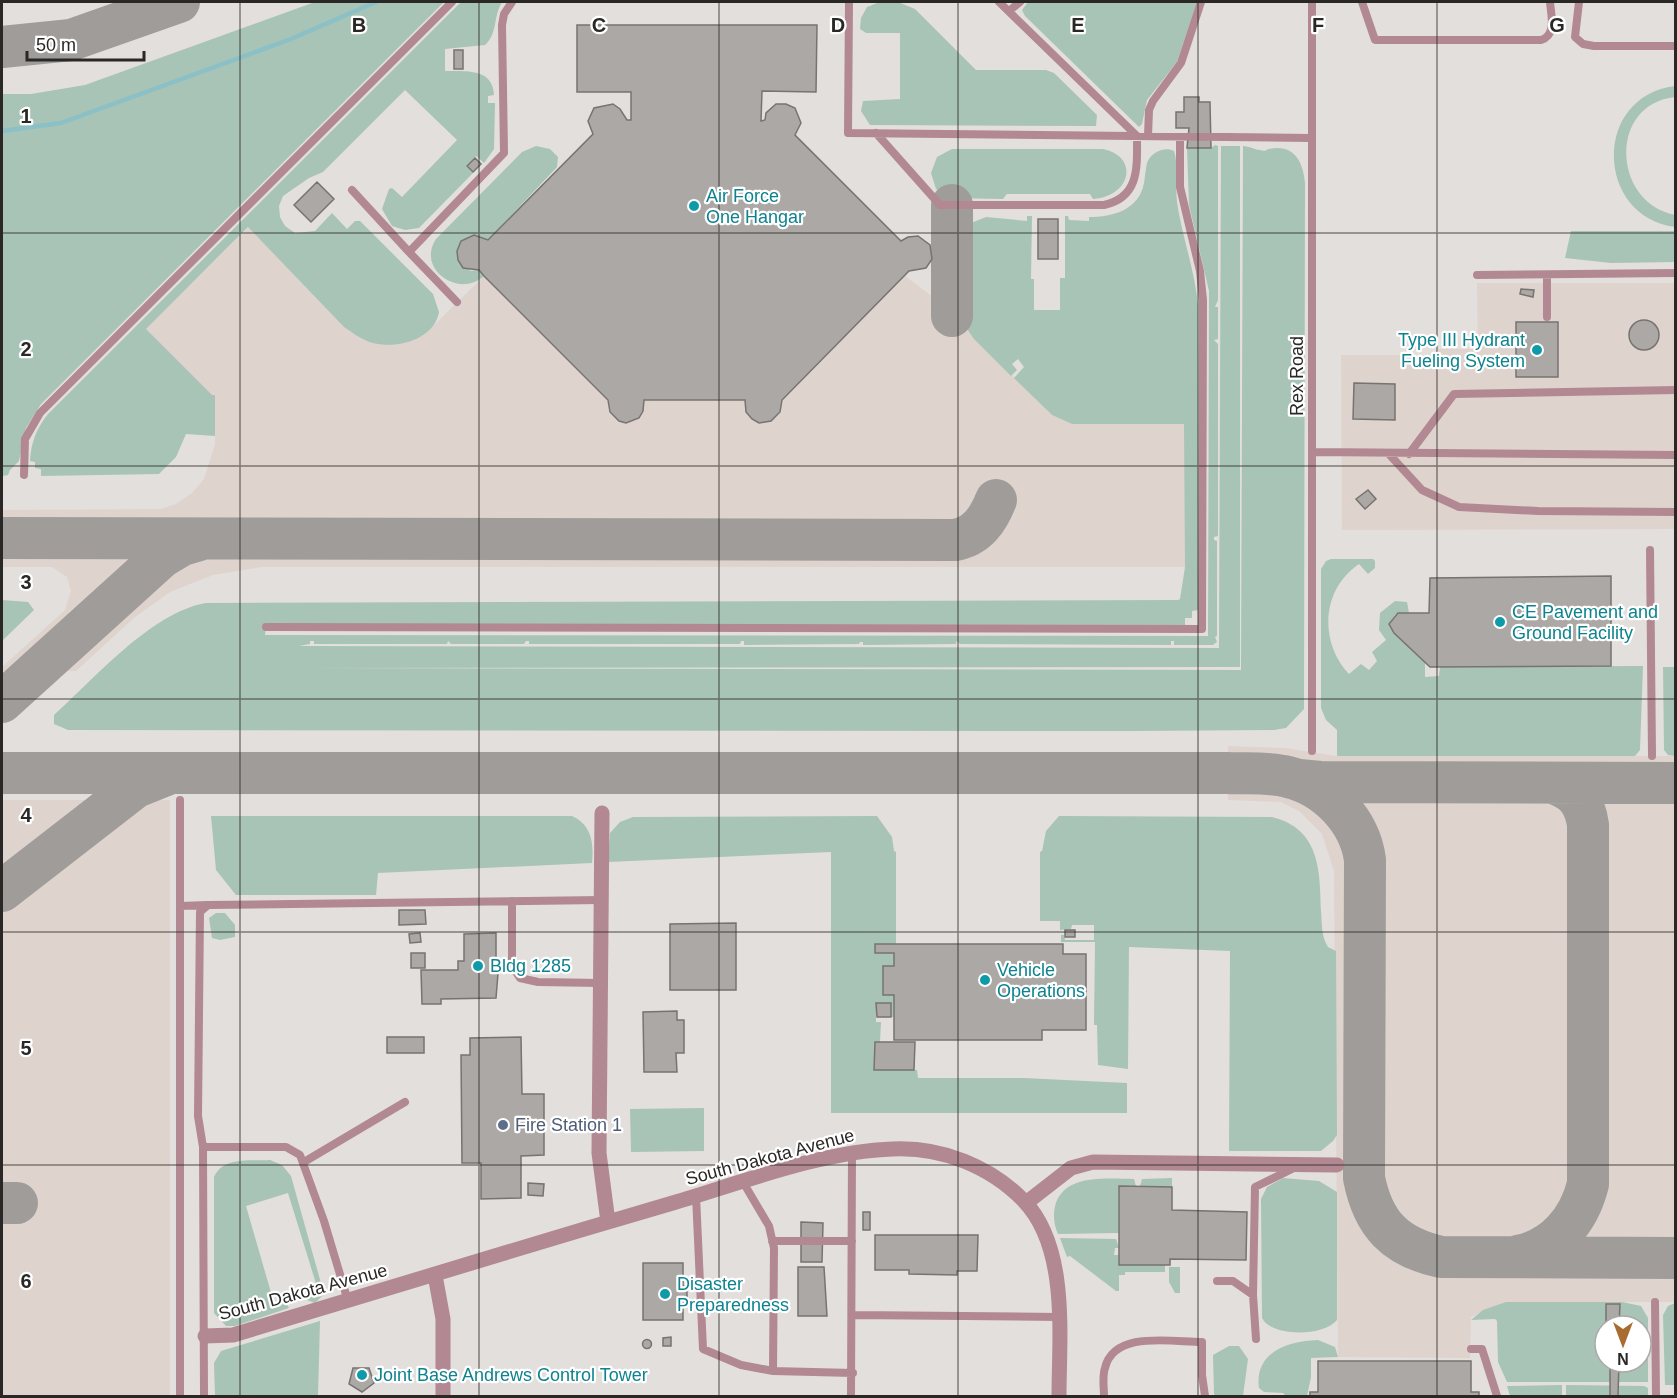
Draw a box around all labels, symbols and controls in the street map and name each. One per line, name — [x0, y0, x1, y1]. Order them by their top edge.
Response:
text: B — [352, 14, 366, 36]
text: C — [592, 14, 606, 36]
text: D — [831, 14, 845, 36]
text: E — [1071, 14, 1085, 36]
text: F — [1312, 14, 1324, 36]
text: G — [1549, 14, 1565, 36]
scale bar — [27, 24, 144, 62]
text: 50 m — [36, 35, 76, 55]
text: 1 — [20, 105, 32, 127]
place label: Air Force One Hangar — [706, 186, 804, 227]
marker: Air Force One Hangar — [687, 199, 701, 213]
place label: Type III Hydrant Fueling System — [1398, 330, 1525, 371]
street label: Rex Road — [1287, 336, 1307, 416]
text: 2 — [20, 338, 32, 360]
marker: Type III Hydrant Fueling System — [1530, 343, 1544, 357]
text: 3 — [20, 571, 32, 593]
place label: CE Pavement and Ground Facility — [1512, 602, 1658, 643]
marker: CE Pavement and Ground Facility — [1493, 615, 1507, 629]
text: 4 — [20, 804, 32, 826]
place label: Bldg 1285 — [490, 956, 571, 976]
marker: Bldg 1285 — [471, 959, 485, 973]
place label: Vehicle Operations — [997, 960, 1085, 1001]
marker: Vehicle Operations — [978, 973, 992, 987]
text: 5 — [20, 1037, 32, 1059]
place label: Fire Station 1 — [515, 1115, 622, 1135]
marker: Fire Station 1 — [496, 1118, 510, 1132]
street label: South Dakota Avenue — [683, 1125, 857, 1189]
street label: South Dakota Avenue — [216, 1260, 390, 1324]
text: 6 — [20, 1270, 32, 1292]
place label: Disaster Preparedness — [677, 1274, 789, 1315]
marker: Disaster Preparedness — [658, 1287, 672, 1301]
north arrow — [1593, 1314, 1653, 1374]
text: N — [1617, 1350, 1629, 1367]
place label: Joint Base Andrews Control Tower — [374, 1365, 648, 1385]
marker: Joint Base Andrews Control Tower — [355, 1368, 369, 1382]

